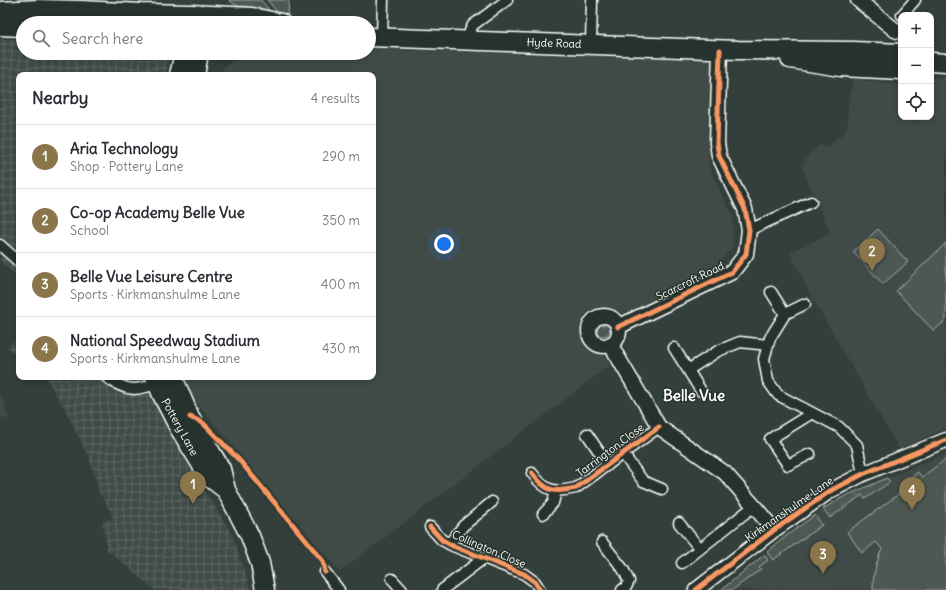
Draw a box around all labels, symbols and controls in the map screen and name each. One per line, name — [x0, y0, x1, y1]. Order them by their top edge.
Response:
map controls — [898, 12, 934, 120]
button: + — [898, 12, 934, 48]
search box — [16, 16, 376, 60]
icon: search — [30, 27, 52, 49]
text: Search here — [62, 29, 143, 48]
street label: Hyde Road — [526, 35, 582, 51]
button: − — [898, 48, 934, 84]
button: locate — [898, 84, 934, 120]
text: Nearby — [32, 87, 88, 109]
text: 4 results — [311, 90, 360, 107]
text: Aria Technology — [70, 139, 178, 158]
text: 1 — [42, 148, 48, 165]
text: 290 m — [322, 148, 360, 165]
text: Shop · Pottery Lane — [70, 158, 184, 175]
text: Co-op Academy Belle Vue — [70, 203, 245, 222]
text: 2 — [41, 212, 49, 229]
text: 350 m — [322, 212, 360, 229]
text: School — [70, 222, 109, 239]
your location — [434, 234, 454, 254]
pin: 2 — [859, 238, 885, 271]
street label: Scarcroft Road — [654, 258, 727, 304]
text: Belle Vue Leisure Centre — [70, 267, 233, 286]
text: 3 — [41, 276, 49, 293]
text: 400 m — [321, 276, 360, 293]
text: Sports · Kirkmanshulme Lane — [70, 286, 240, 303]
text: National Speedway Stadium — [70, 331, 260, 350]
text: 4 — [41, 340, 49, 357]
text: 430 m — [322, 340, 360, 357]
text: Sports · Kirkmanshulme Lane — [70, 350, 240, 367]
district label: Belle Vue — [663, 386, 725, 405]
street label: Pottery Lane — [158, 396, 202, 458]
street label: Tarrington Close — [573, 420, 647, 480]
pin: 1 — [180, 471, 206, 504]
street label: Kirkmanshulme Lane — [742, 473, 836, 545]
pin: 4 — [899, 477, 925, 510]
street label: Collington Close — [450, 527, 528, 571]
pin: 3 — [810, 541, 836, 574]

